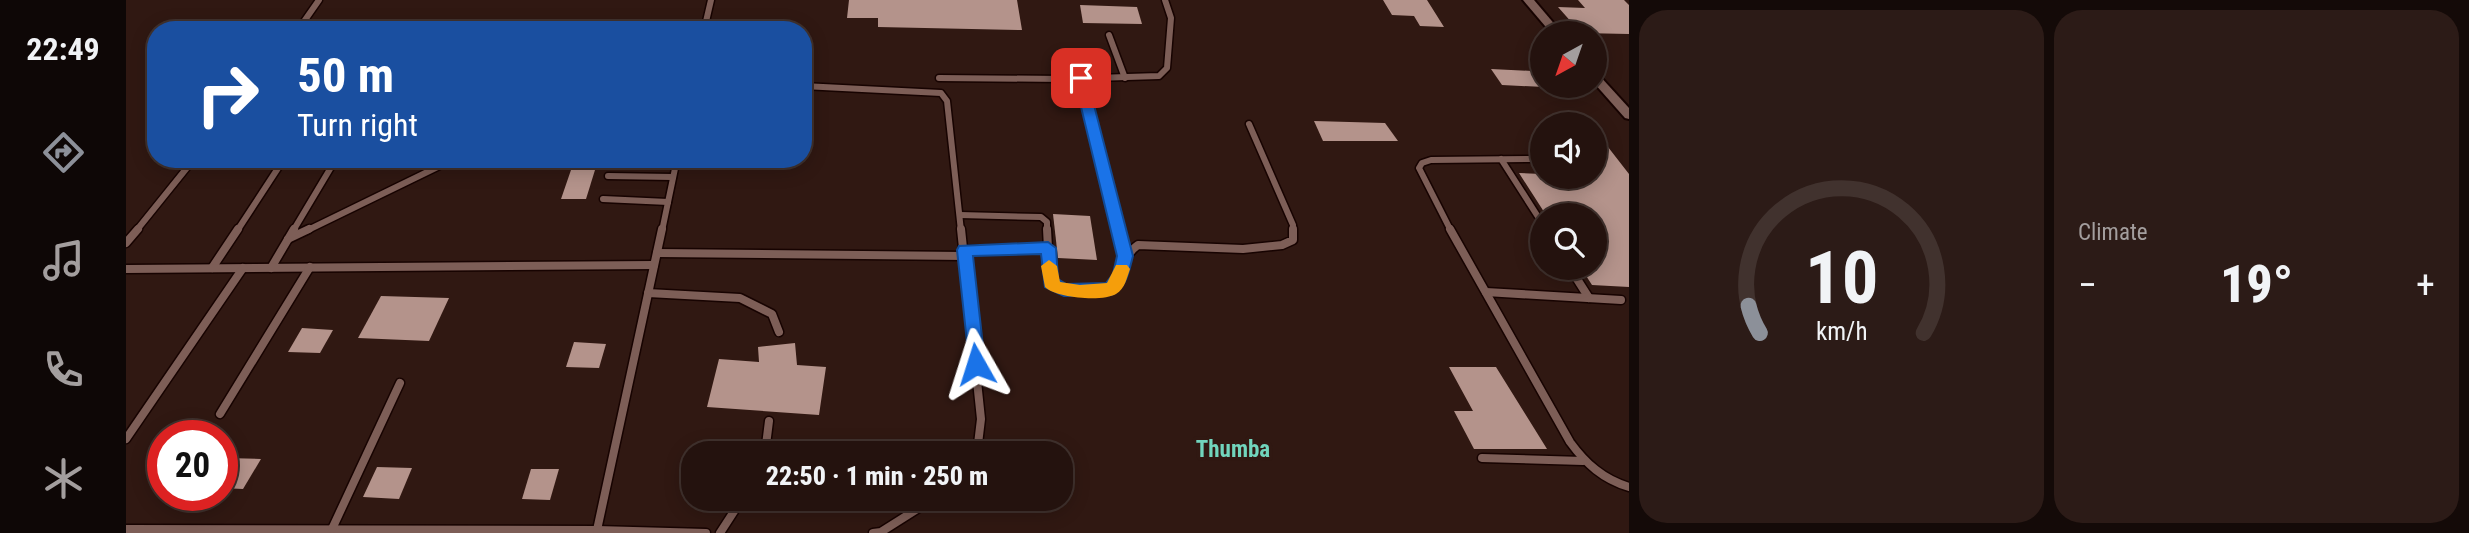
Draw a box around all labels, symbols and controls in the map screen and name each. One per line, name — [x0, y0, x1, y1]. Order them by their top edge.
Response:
north arrow — [1530, 21, 1606, 98]
map controls — [1530, 21, 1607, 280]
text: 22:49 — [26, 30, 100, 68]
text: 50 m — [297, 47, 394, 104]
pin — [1051, 48, 1111, 108]
icon: right — [182, 49, 273, 140]
icon: arrive — [1062, 59, 1100, 97]
text: Turn right — [297, 106, 418, 144]
button: sound — [1530, 112, 1607, 189]
icon: directions — [39, 128, 88, 177]
button: search — [1530, 203, 1607, 280]
text: Climate — [2078, 219, 2148, 246]
text: 10 — [1805, 235, 1878, 321]
icon: music — [39, 236, 88, 285]
text: 19° — [2220, 254, 2293, 315]
text: − — [2078, 263, 2097, 307]
text: + — [2416, 263, 2435, 307]
text: km/h — [1816, 316, 1867, 345]
position arrow — [939, 327, 1013, 401]
icon: phone — [39, 345, 88, 394]
speed limit sign: 20 — [147, 420, 238, 511]
district label: Thumba — [1196, 436, 1270, 463]
icon: climate — [39, 454, 88, 503]
text: 22:50 · 1 min · 250 m — [766, 461, 988, 491]

